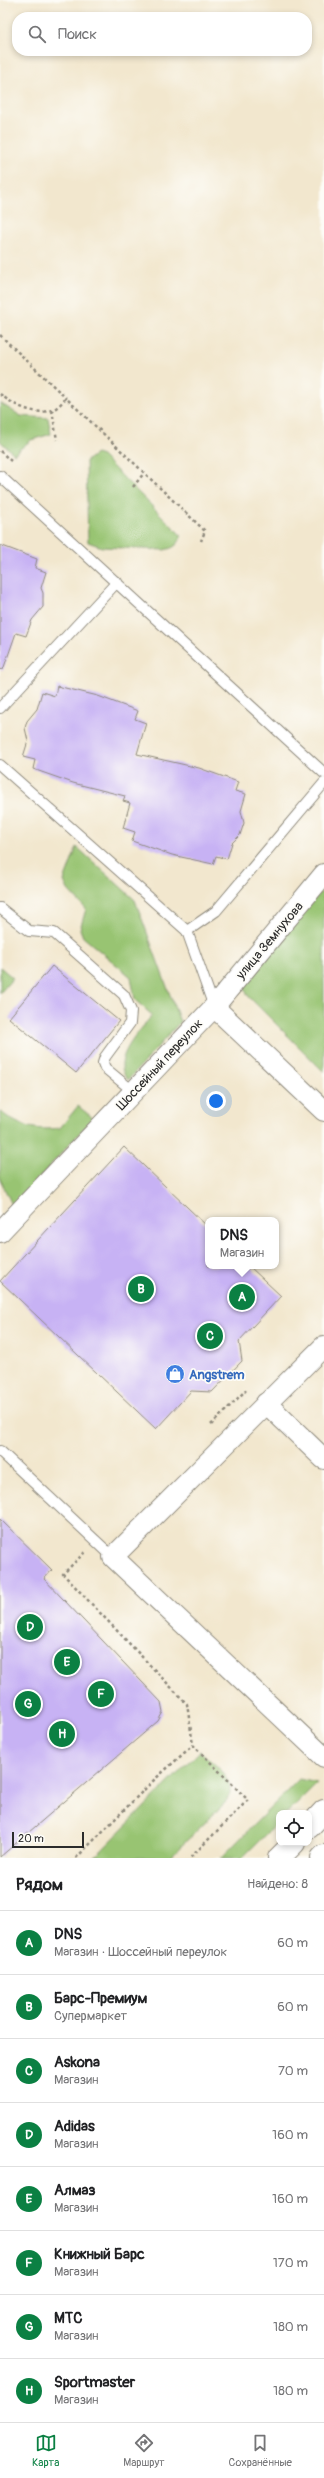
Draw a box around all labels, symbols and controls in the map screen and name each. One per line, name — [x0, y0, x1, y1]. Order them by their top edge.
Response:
search box — [12, 12, 312, 56]
icon: search — [26, 23, 48, 45]
text: Поиск — [58, 25, 97, 44]
street label: улица Земнухова — [232, 899, 307, 983]
street label: Шоссейный переулок — [113, 1015, 206, 1114]
your location — [206, 1091, 226, 1111]
popup — [205, 1217, 279, 1269]
text: DNS — [220, 1226, 248, 1245]
text: Магазин — [220, 1245, 264, 1261]
pin: B — [128, 1274, 154, 1304]
pin: A — [229, 1282, 255, 1312]
pin: C — [197, 1321, 223, 1351]
shop icon: Angstrem — [164, 1363, 186, 1385]
place label: Angstrem — [189, 1367, 245, 1383]
pin: D — [17, 1612, 43, 1642]
pin: E — [54, 1647, 80, 1677]
pin: F — [88, 1679, 114, 1709]
pin: G — [15, 1689, 41, 1719]
pin: H — [49, 1719, 75, 1749]
map controls — [276, 1810, 312, 1846]
button: locate — [276, 1810, 312, 1846]
scale bar — [12, 1830, 84, 1849]
text: 20 m — [18, 1832, 44, 1845]
text: Рядом — [16, 1874, 63, 1895]
text: Найдено: 8 — [247, 1876, 308, 1892]
text: DNS — [54, 1925, 82, 1944]
text: A — [25, 1935, 33, 1951]
text: 60 m — [277, 1935, 308, 1951]
text: Магазин · Шоссейный переулок — [54, 1944, 227, 1960]
text: Барс-Премиум — [54, 1989, 147, 2008]
text: B — [25, 1999, 33, 2015]
text: 60 m — [277, 1999, 308, 2015]
text: Супермаркет — [54, 2008, 127, 2024]
text: Askona — [54, 2053, 100, 2072]
text: C — [25, 2063, 33, 2079]
text: 70 m — [278, 2063, 308, 2079]
text: Магазин — [54, 2072, 98, 2088]
text: Adidas — [54, 2117, 95, 2136]
text: D — [25, 2127, 33, 2143]
text: 160 m — [272, 2127, 308, 2143]
text: Магазин — [54, 2136, 98, 2152]
text: Алмаз — [54, 2181, 96, 2200]
text: E — [26, 2191, 32, 2207]
text: 160 m — [272, 2191, 308, 2207]
text: Магазин — [54, 2200, 98, 2216]
text: Книжный Барс — [54, 2245, 145, 2264]
text: F — [25, 2255, 33, 2271]
text: 170 m — [273, 2255, 308, 2271]
text: Магазин — [54, 2264, 98, 2280]
text: МТС — [54, 2309, 82, 2328]
text: G — [25, 2319, 33, 2335]
text: 180 m — [273, 2319, 308, 2335]
text: Магазин — [54, 2328, 98, 2344]
text: Sportmaster — [54, 2373, 135, 2392]
text: H — [25, 2383, 33, 2399]
text: 180 m — [273, 2383, 308, 2399]
text: Магазин — [54, 2392, 98, 2408]
tab: Карта — [32, 2432, 59, 2469]
tab: Маршрут — [123, 2432, 165, 2469]
tab: Сохранённые — [229, 2432, 292, 2469]

